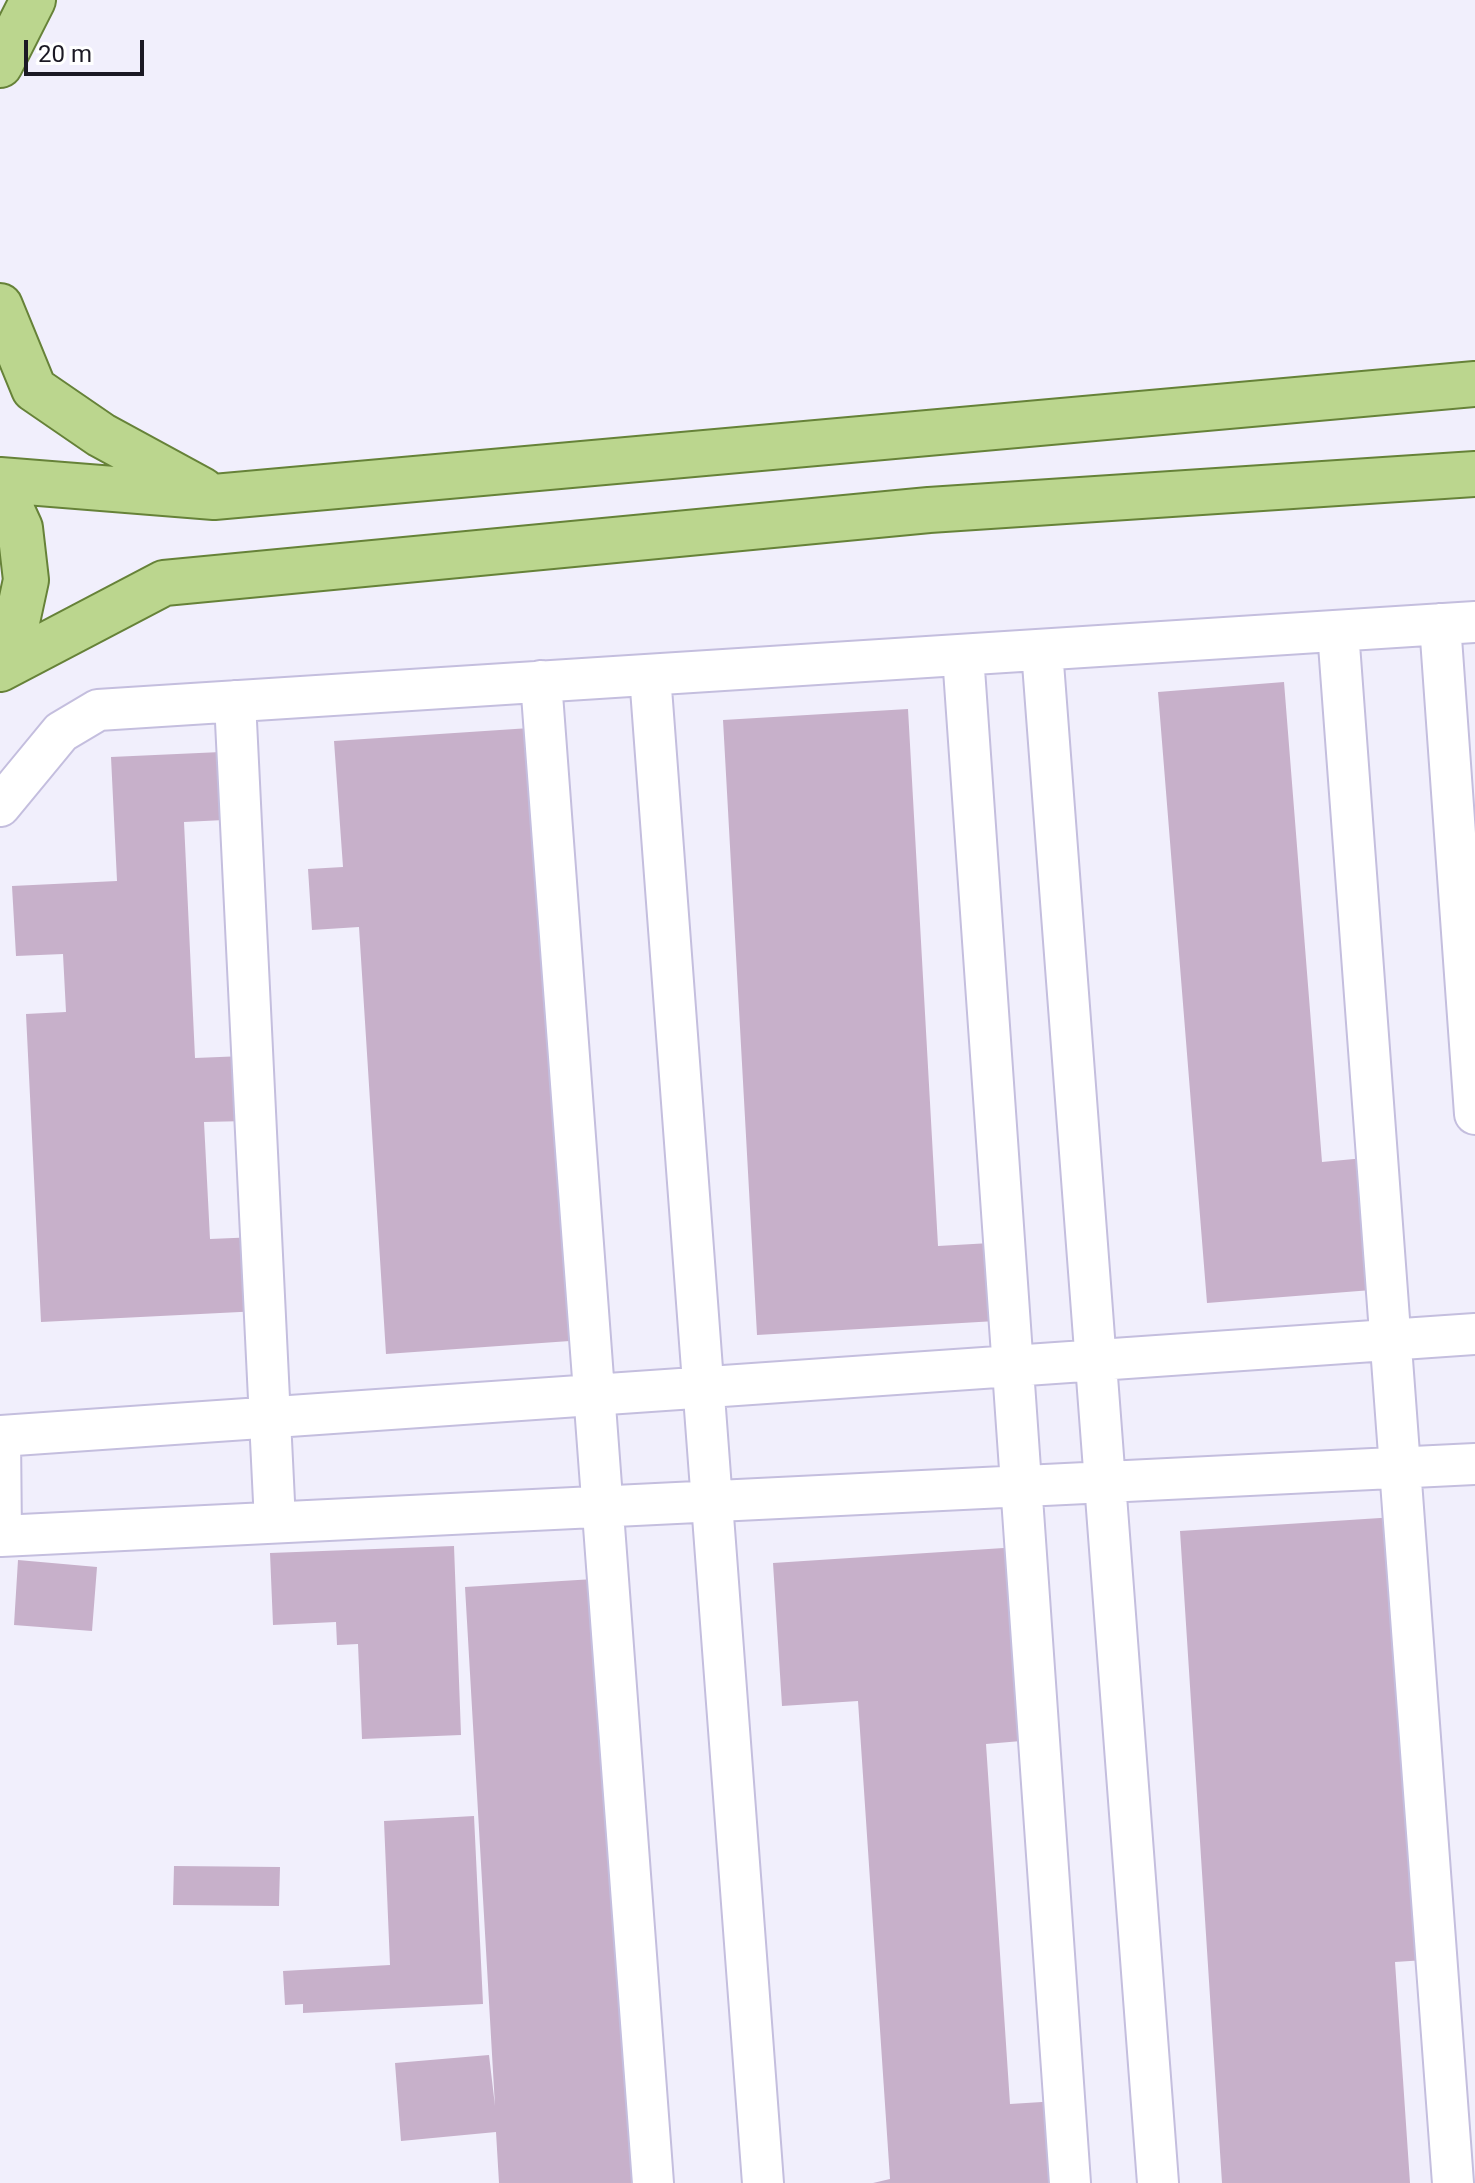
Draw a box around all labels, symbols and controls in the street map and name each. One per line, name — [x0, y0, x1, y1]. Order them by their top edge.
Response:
scale bar — [28, 24, 148, 74]
text: 20 m — [38, 40, 92, 68]

